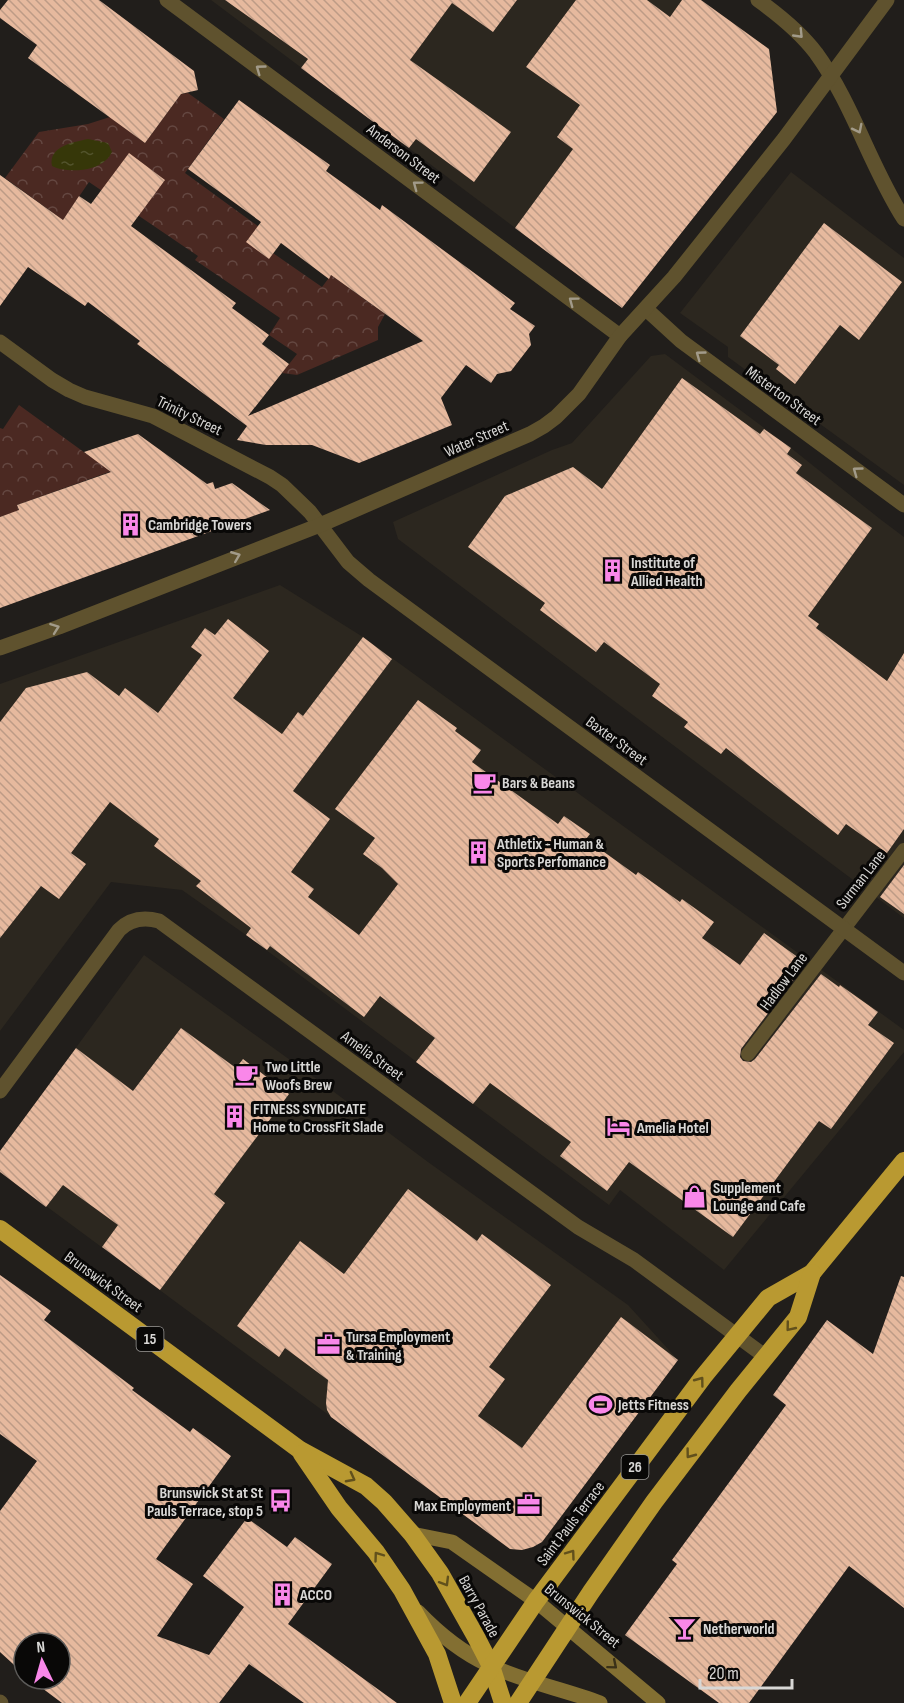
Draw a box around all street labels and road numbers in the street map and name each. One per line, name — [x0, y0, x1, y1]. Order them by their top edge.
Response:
street label: Anderson Street — [362, 120, 444, 188]
street label: Misterton Street — [742, 362, 825, 430]
street label: Trinity Street — [154, 392, 225, 440]
street label: Water Street — [442, 417, 512, 462]
street label: Baxter Street — [582, 713, 651, 770]
street label: Surman Lane — [832, 847, 890, 913]
street label: Hadlow Lane — [756, 949, 812, 1015]
street label: Amelia Street — [336, 1027, 407, 1085]
street label: Brunswick Street — [60, 1248, 146, 1317]
road number: 15 — [136, 1327, 164, 1351]
road number: 26 — [622, 1455, 648, 1479]
street label: Saint Pauls Terrace — [533, 1478, 609, 1570]
street label: Barry Parade — [454, 1573, 503, 1641]
street label: Brunswick Street — [540, 1580, 624, 1653]

